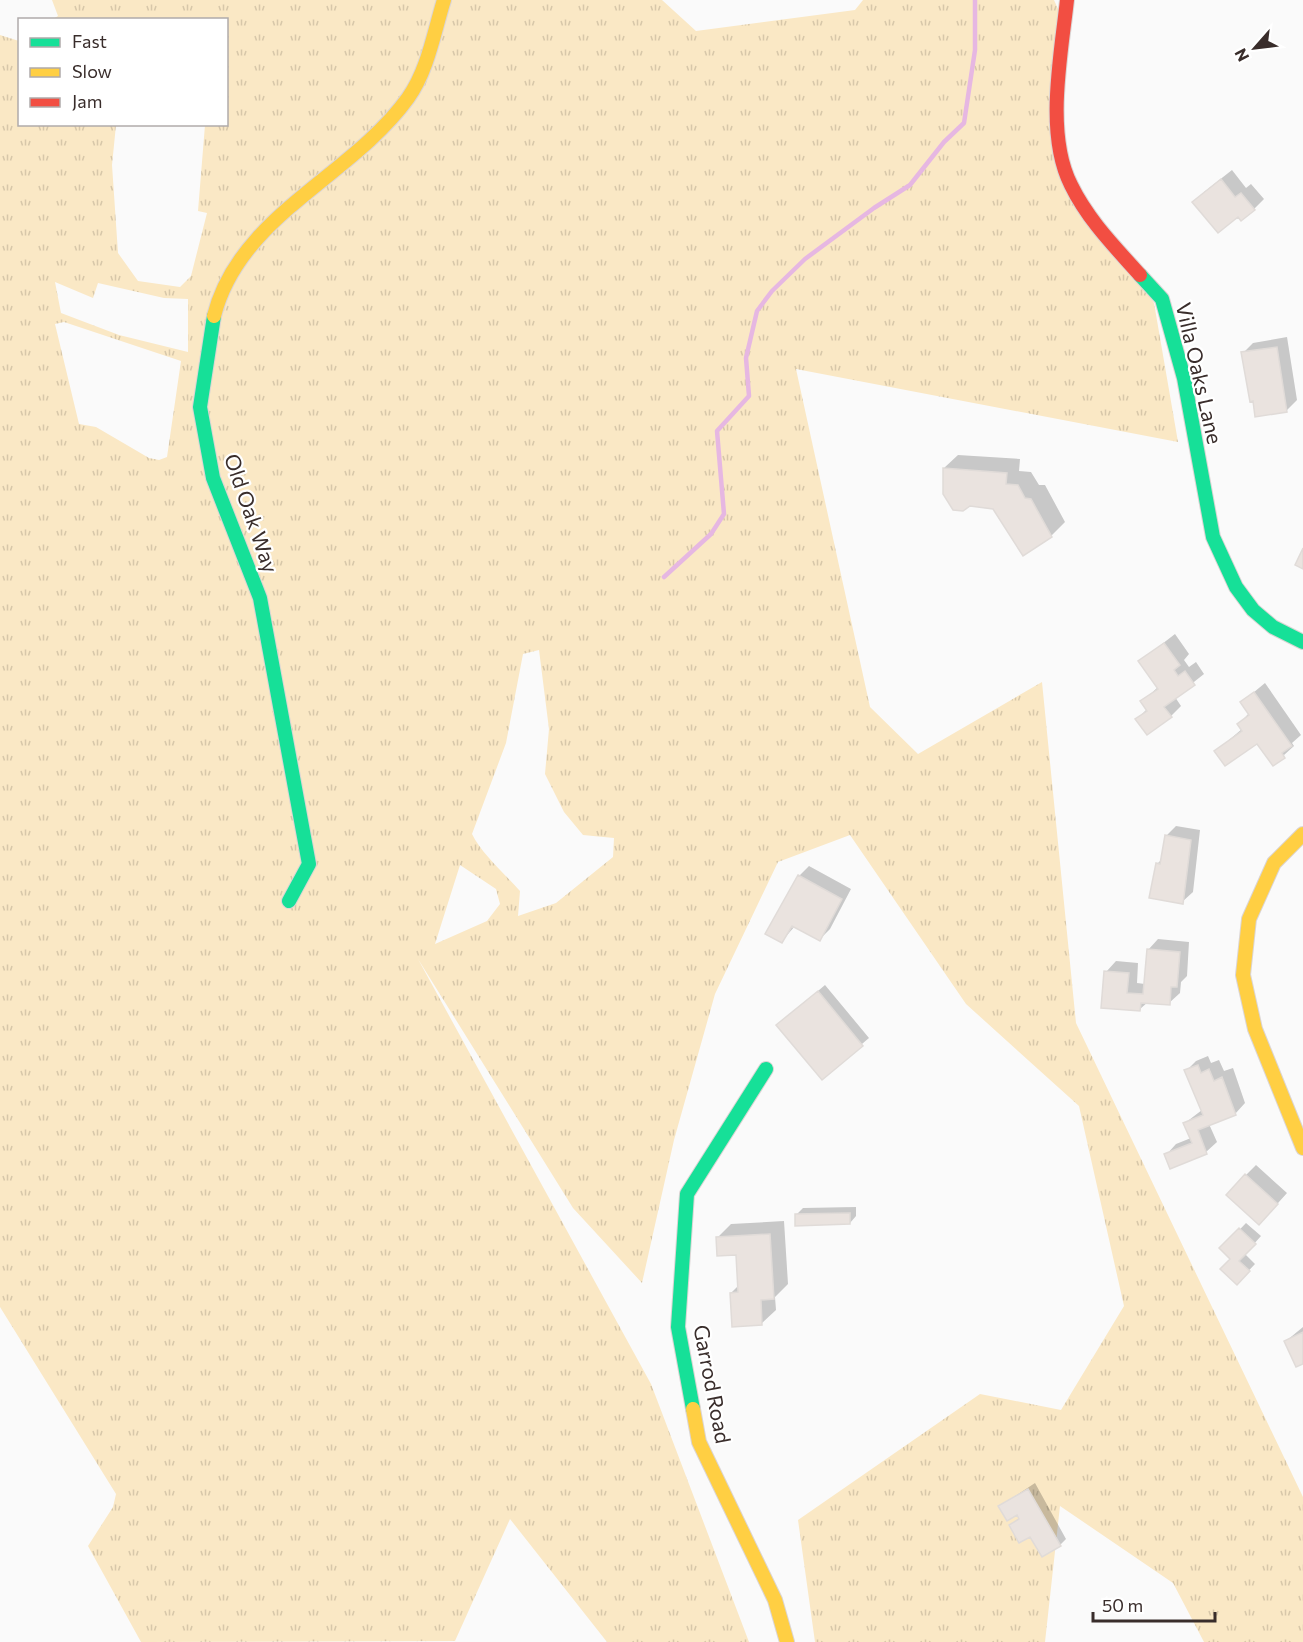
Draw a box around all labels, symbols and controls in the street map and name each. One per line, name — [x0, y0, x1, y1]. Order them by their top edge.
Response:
legend — [18, 18, 228, 126]
north arrow — [1225, 18, 1285, 78]
text: Fast — [72, 30, 107, 52]
text: N — [1230, 46, 1253, 65]
text: Slow — [72, 60, 112, 82]
text: Jam — [72, 90, 102, 112]
street label: Villa Oaks Lane — [1172, 300, 1228, 446]
street label: Old Oak Way — [220, 450, 284, 576]
street label: Garrod Road — [689, 1322, 737, 1446]
scale bar — [1093, 1585, 1214, 1623]
text: 50 m — [1102, 1594, 1143, 1616]

